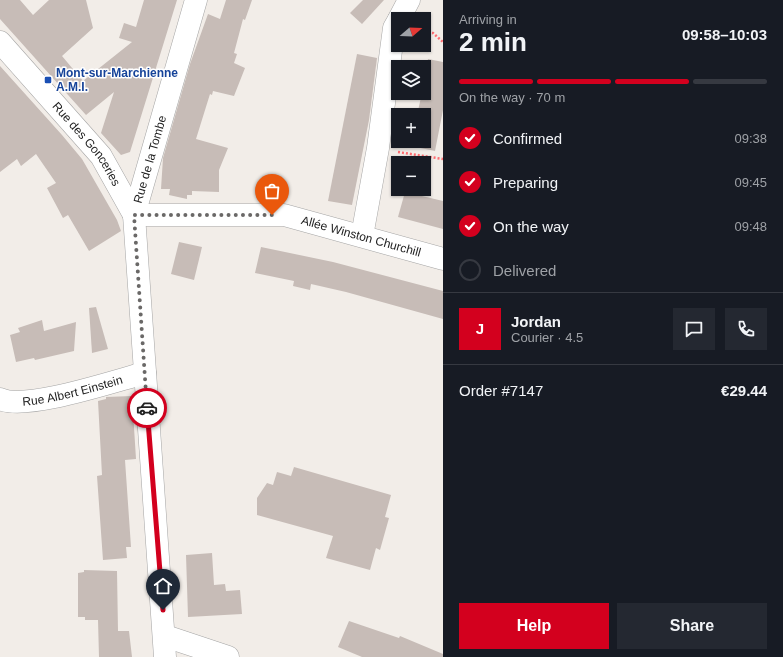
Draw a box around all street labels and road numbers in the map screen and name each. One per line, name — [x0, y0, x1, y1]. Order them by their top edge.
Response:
street label: Rue des Gonceries — [50, 99, 123, 188]
street label: Rue de la Tombe — [131, 114, 169, 205]
street label: Allée Winston Churchill — [300, 213, 423, 260]
street label: Rue Albert Einstein — [22, 373, 124, 409]

